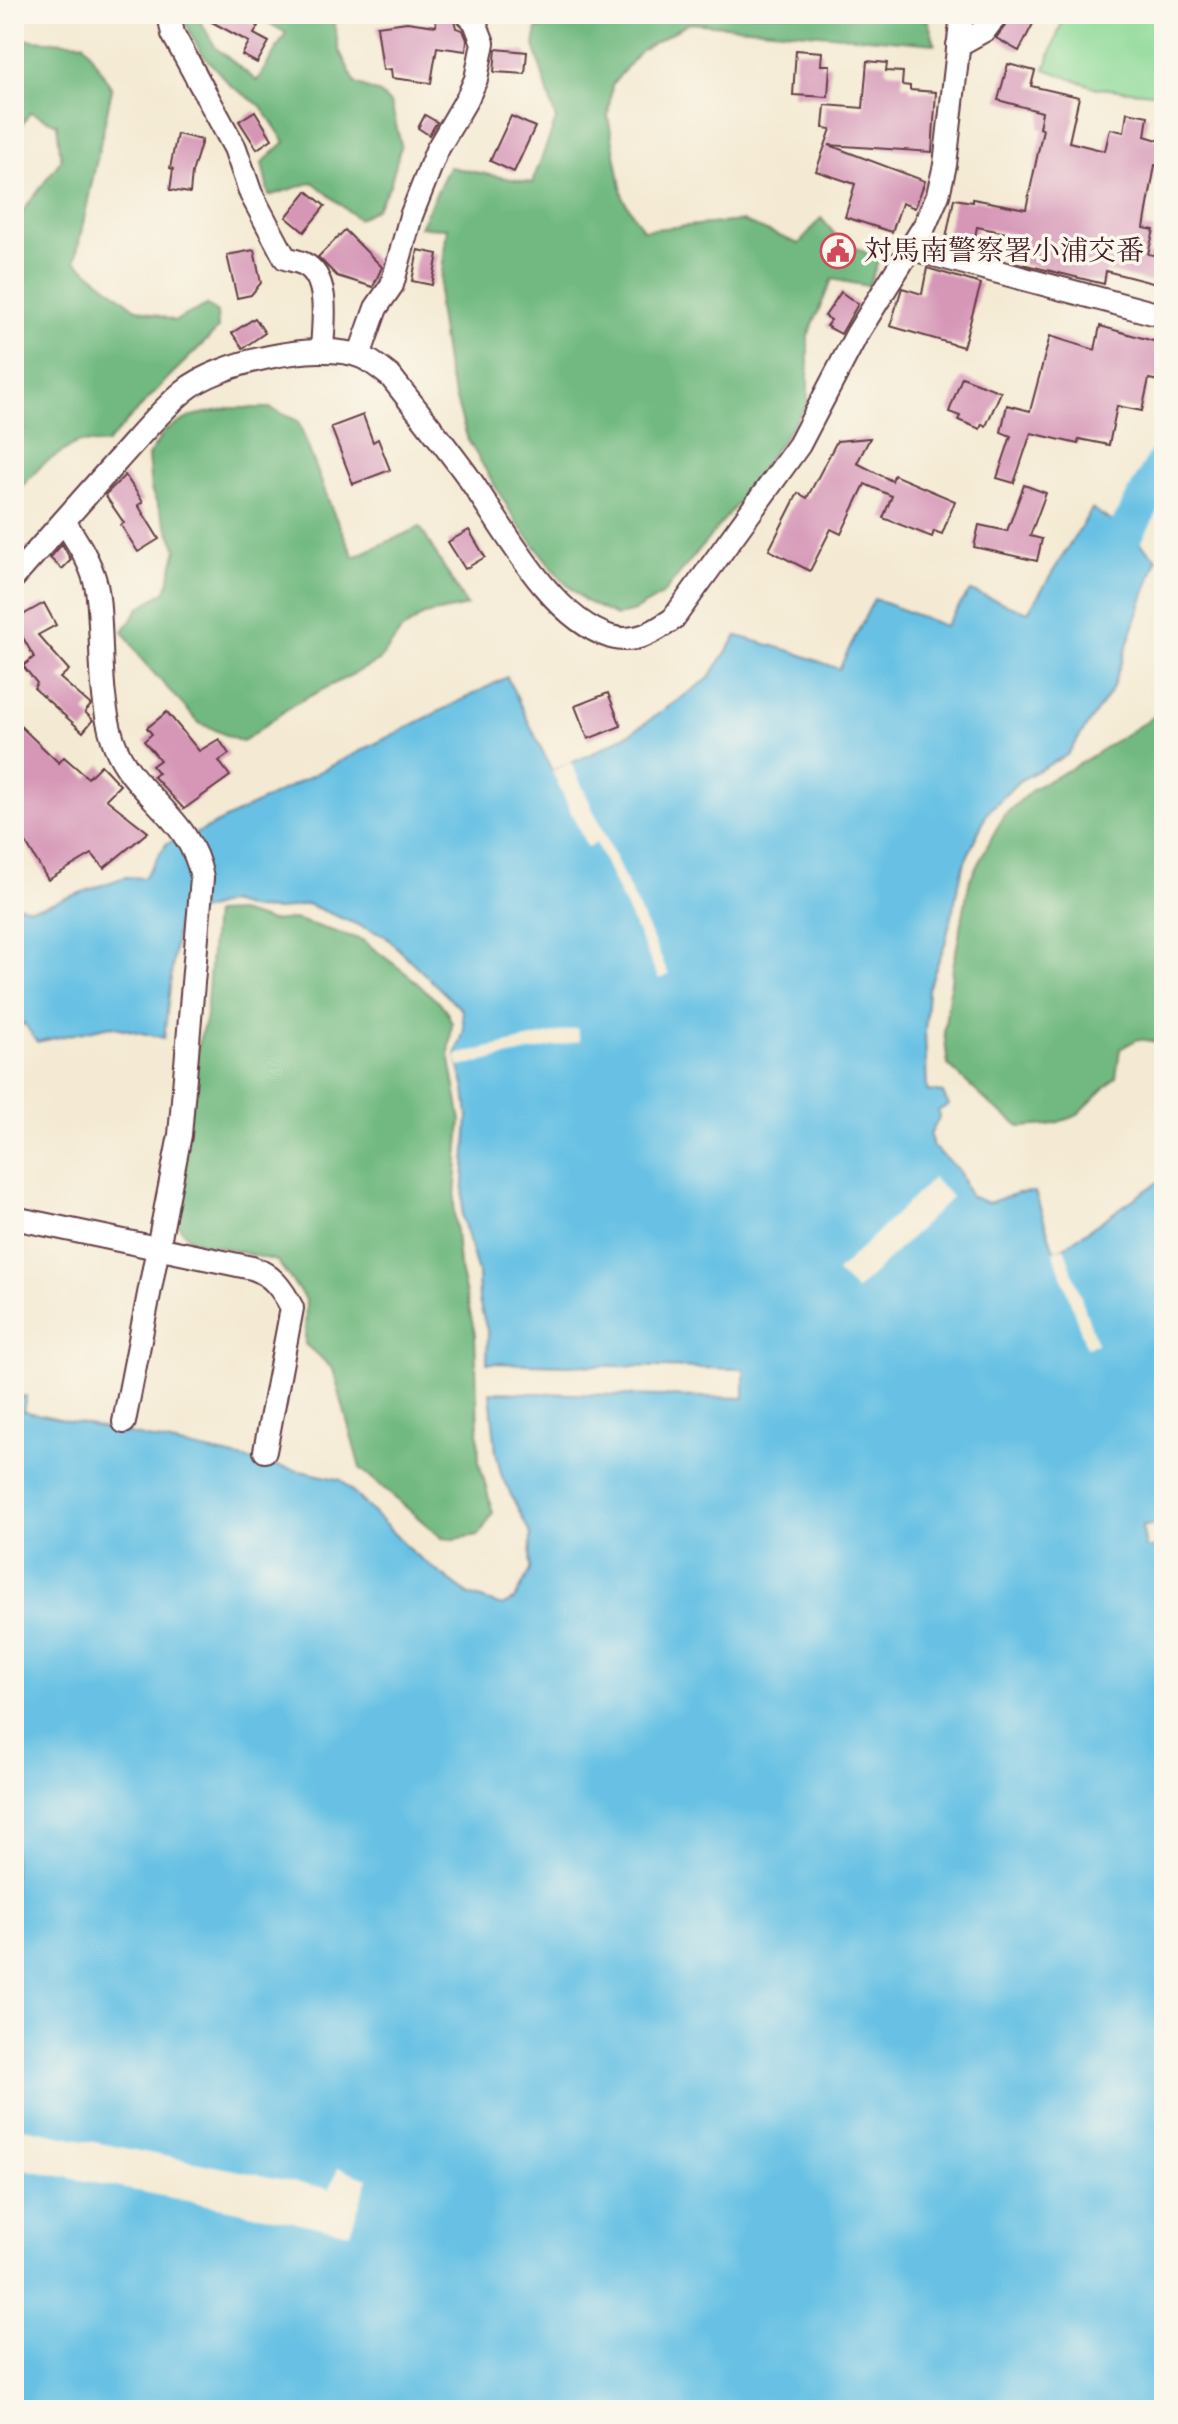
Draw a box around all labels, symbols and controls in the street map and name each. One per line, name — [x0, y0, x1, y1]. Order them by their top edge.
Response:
public building icon: 対馬南警察署小浦交番 — [819, 232, 857, 270]
place label: 対馬南警察署小浦交番 — [864, 234, 1144, 269]

